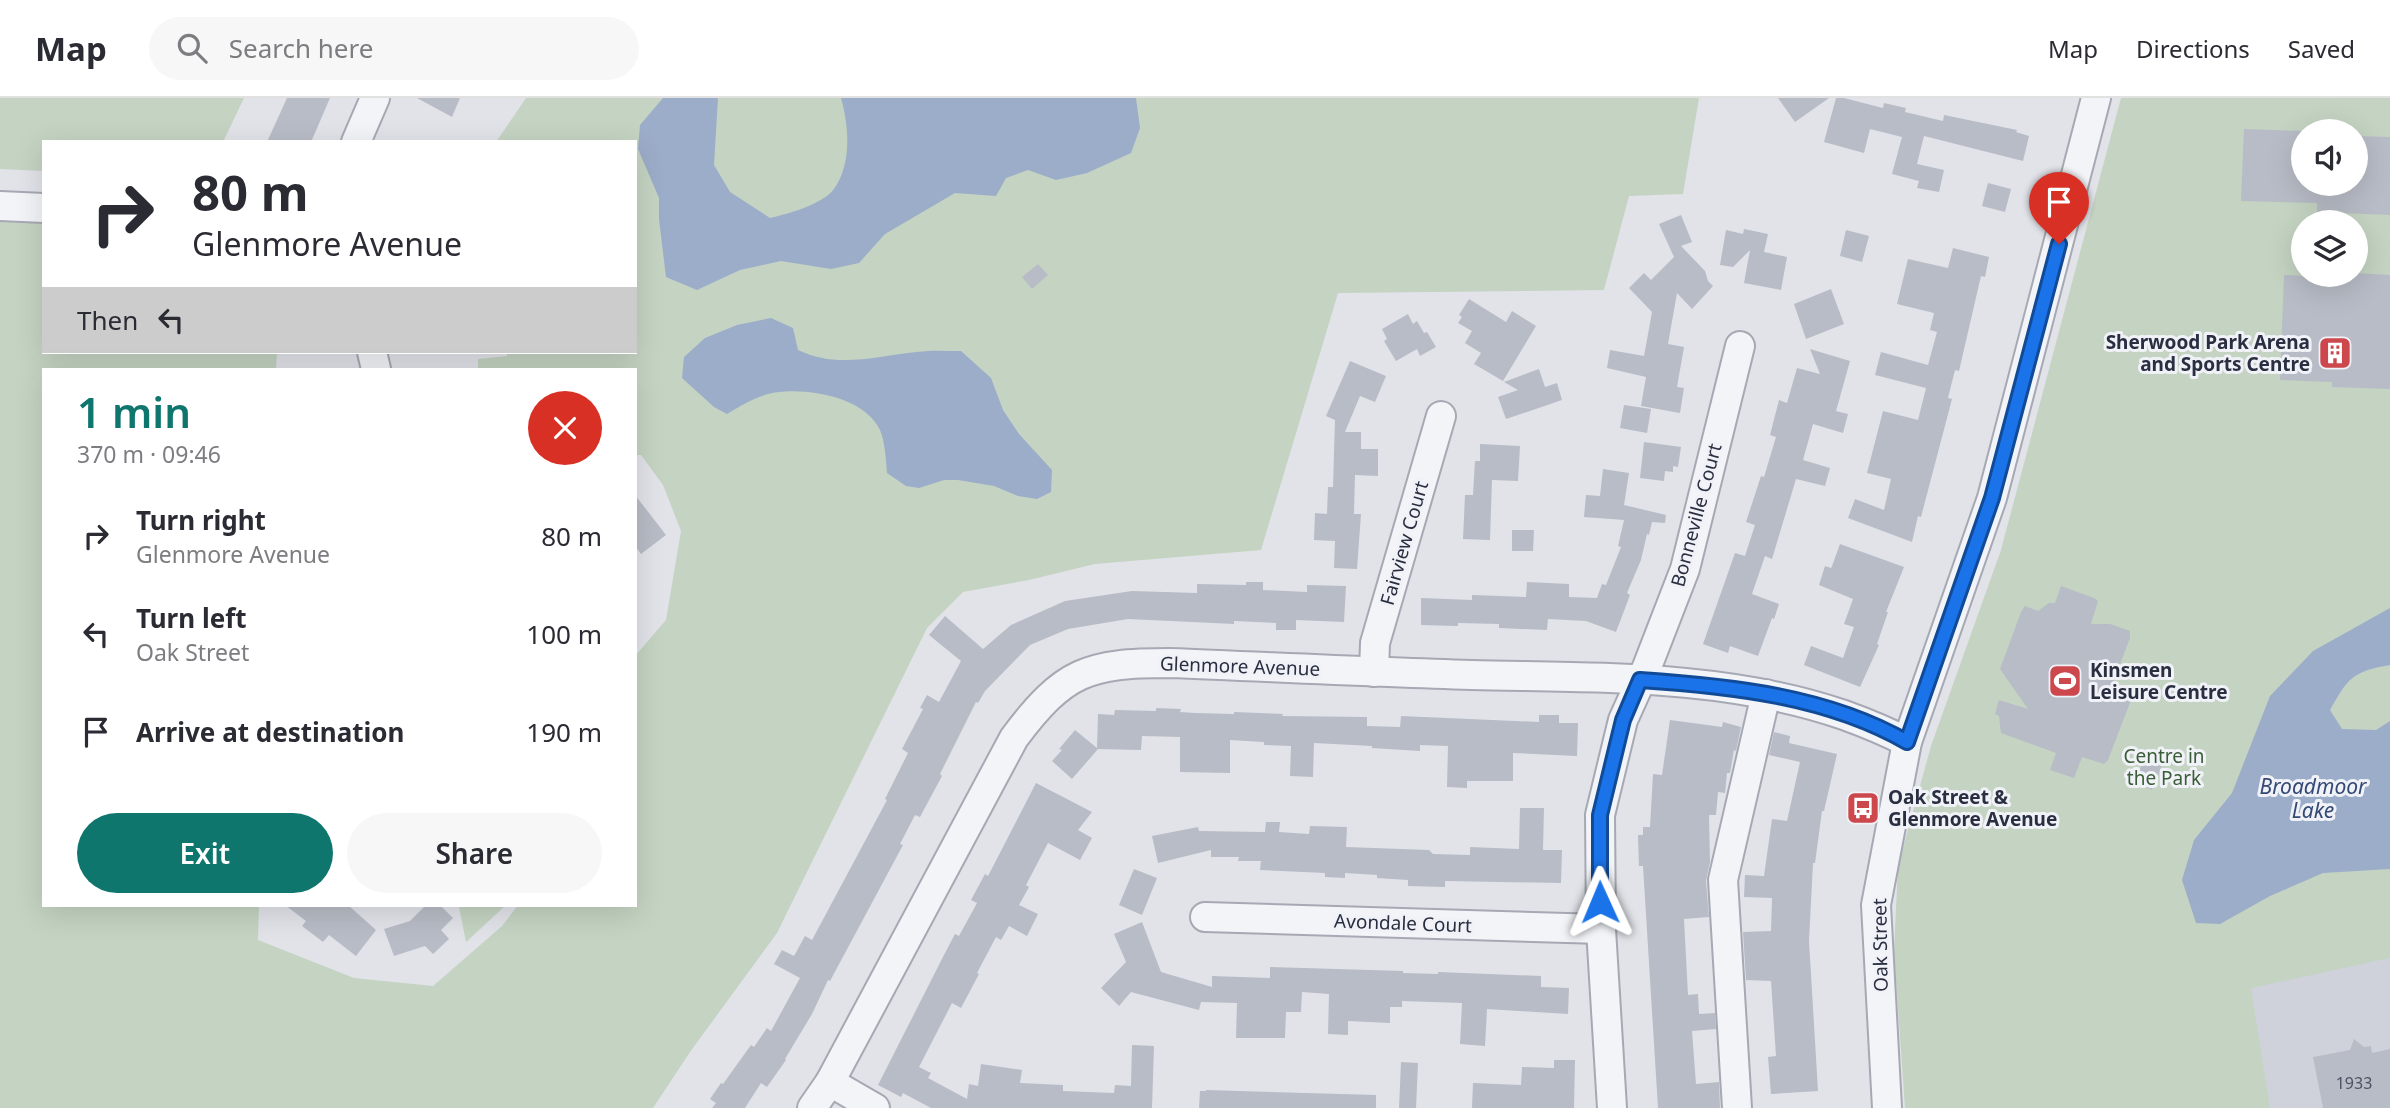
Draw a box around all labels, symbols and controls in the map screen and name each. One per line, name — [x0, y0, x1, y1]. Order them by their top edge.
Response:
search box — [149, 17, 639, 80]
text: Map — [35, 26, 107, 71]
icon: search — [173, 29, 211, 67]
text: Search here — [229, 30, 373, 66]
text: Map — [2048, 32, 2098, 65]
text: Directions — [2136, 32, 2250, 65]
text: Saved — [2288, 32, 2355, 65]
map controls — [2291, 119, 2368, 287]
button: sound — [2291, 119, 2368, 196]
text: 80 m — [192, 159, 309, 225]
icon: right — [77, 168, 168, 259]
pin — [2029, 172, 2089, 244]
icon: arrive — [2040, 183, 2078, 221]
button: layers — [2291, 210, 2368, 287]
text: Glenmore Avenue — [192, 222, 462, 265]
icon: left — [152, 301, 190, 339]
text: Then — [77, 302, 138, 338]
place label: Sherwood Park Arena and Sports Centre — [2106, 329, 2310, 377]
building icon: Sherwood Park Arena and Sports Centre — [2316, 334, 2354, 372]
text: 1 min — [77, 383, 191, 440]
button: close — [528, 391, 602, 465]
text: 370 m · 09:46 — [77, 438, 221, 470]
street label: Bonneville Court — [1664, 440, 1728, 590]
street label: Fairview Court — [1374, 478, 1434, 608]
text: Turn right — [136, 502, 266, 538]
icon: right — [77, 517, 115, 555]
text: 80 m — [541, 518, 602, 554]
text: Glenmore Avenue — [136, 538, 330, 570]
text: Turn left — [136, 600, 247, 636]
icon: left — [77, 615, 115, 653]
text: 100 m — [526, 616, 602, 652]
text: Oak Street — [136, 636, 249, 668]
street label: Glenmore Avenue — [1159, 650, 1321, 682]
place label: Kinsmen Leisure Centre — [2090, 657, 2228, 705]
sports icon: Kinsmen Leisure Centre — [2046, 662, 2084, 700]
icon: arrive — [77, 713, 115, 751]
text: Arrive at destination — [136, 714, 405, 750]
text: 190 m — [526, 714, 602, 750]
park label: Centre in the Park — [2123, 743, 2205, 791]
water label: Broadmoor Lake — [2260, 772, 2368, 824]
place label: Oak Street & Glenmore Avenue — [1888, 784, 2057, 832]
bus stop icon: Oak Street & Glenmore Avenue — [1844, 789, 1882, 827]
button: Exit — [77, 813, 333, 893]
button: Share — [347, 813, 602, 893]
position arrow — [1563, 865, 1637, 939]
street label: Oak Street — [1866, 898, 1894, 992]
street label: Avondale Court — [1334, 908, 1472, 938]
house number: 1933 — [2336, 1072, 2372, 1094]

